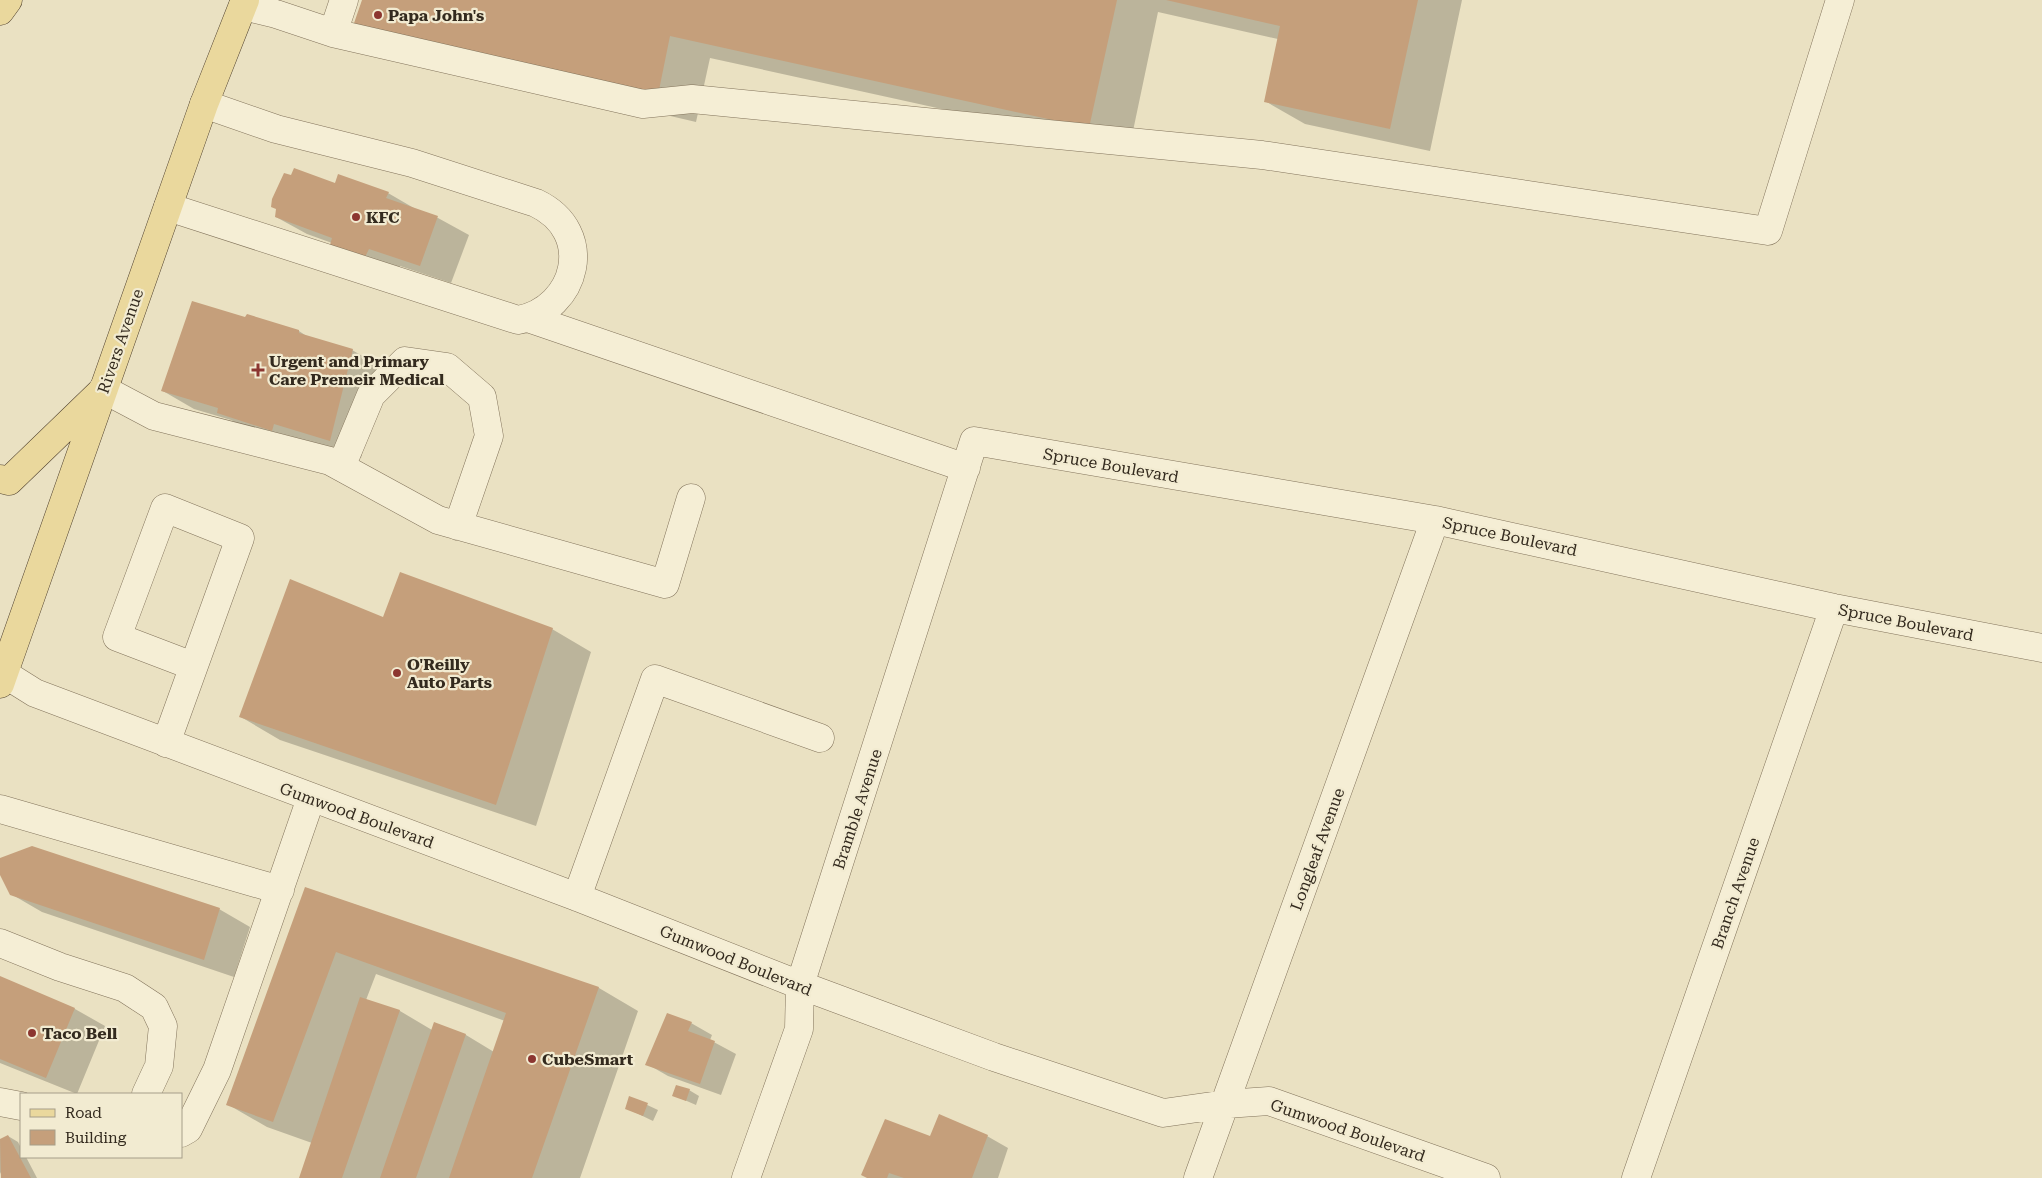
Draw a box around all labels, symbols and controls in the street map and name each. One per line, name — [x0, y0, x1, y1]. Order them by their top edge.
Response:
place label: Papa John's — [388, 6, 484, 25]
marker: Papa John's — [372, 9, 384, 21]
place label: KFC — [366, 208, 399, 227]
marker: KFC — [350, 211, 362, 223]
street label: Rivers Avenue — [94, 286, 147, 396]
place label: Urgent and Primary Care Premeir Medical — [269, 352, 445, 389]
marker: Urgent and Primary Care Premeir Medical — [251, 363, 265, 377]
street label: Spruce Boulevard — [1042, 444, 1180, 487]
street label: Spruce Boulevard — [1441, 513, 1579, 560]
street label: Spruce Boulevard — [1837, 600, 1975, 645]
place label: O'Reilly Auto Parts — [407, 655, 492, 692]
marker: O'Reilly Auto Parts — [391, 667, 403, 679]
street label: Bramble Avenue — [829, 746, 886, 872]
street label: Gumwood Boulevard — [277, 779, 436, 852]
street label: Longleaf Avenue — [1286, 785, 1349, 913]
street label: Branch Avenue — [1707, 835, 1764, 951]
street label: Gumwood Boulevard — [657, 921, 815, 1000]
place label: Taco Bell — [42, 1024, 118, 1043]
marker: Taco Bell — [26, 1027, 38, 1039]
place label: CubeSmart — [542, 1050, 634, 1069]
marker: CubeSmart — [526, 1053, 538, 1065]
legend — [20, 1093, 182, 1158]
street label: Gumwood Boulevard — [1268, 1095, 1428, 1166]
text: Road — [65, 1104, 102, 1122]
text: Building — [65, 1129, 127, 1147]

